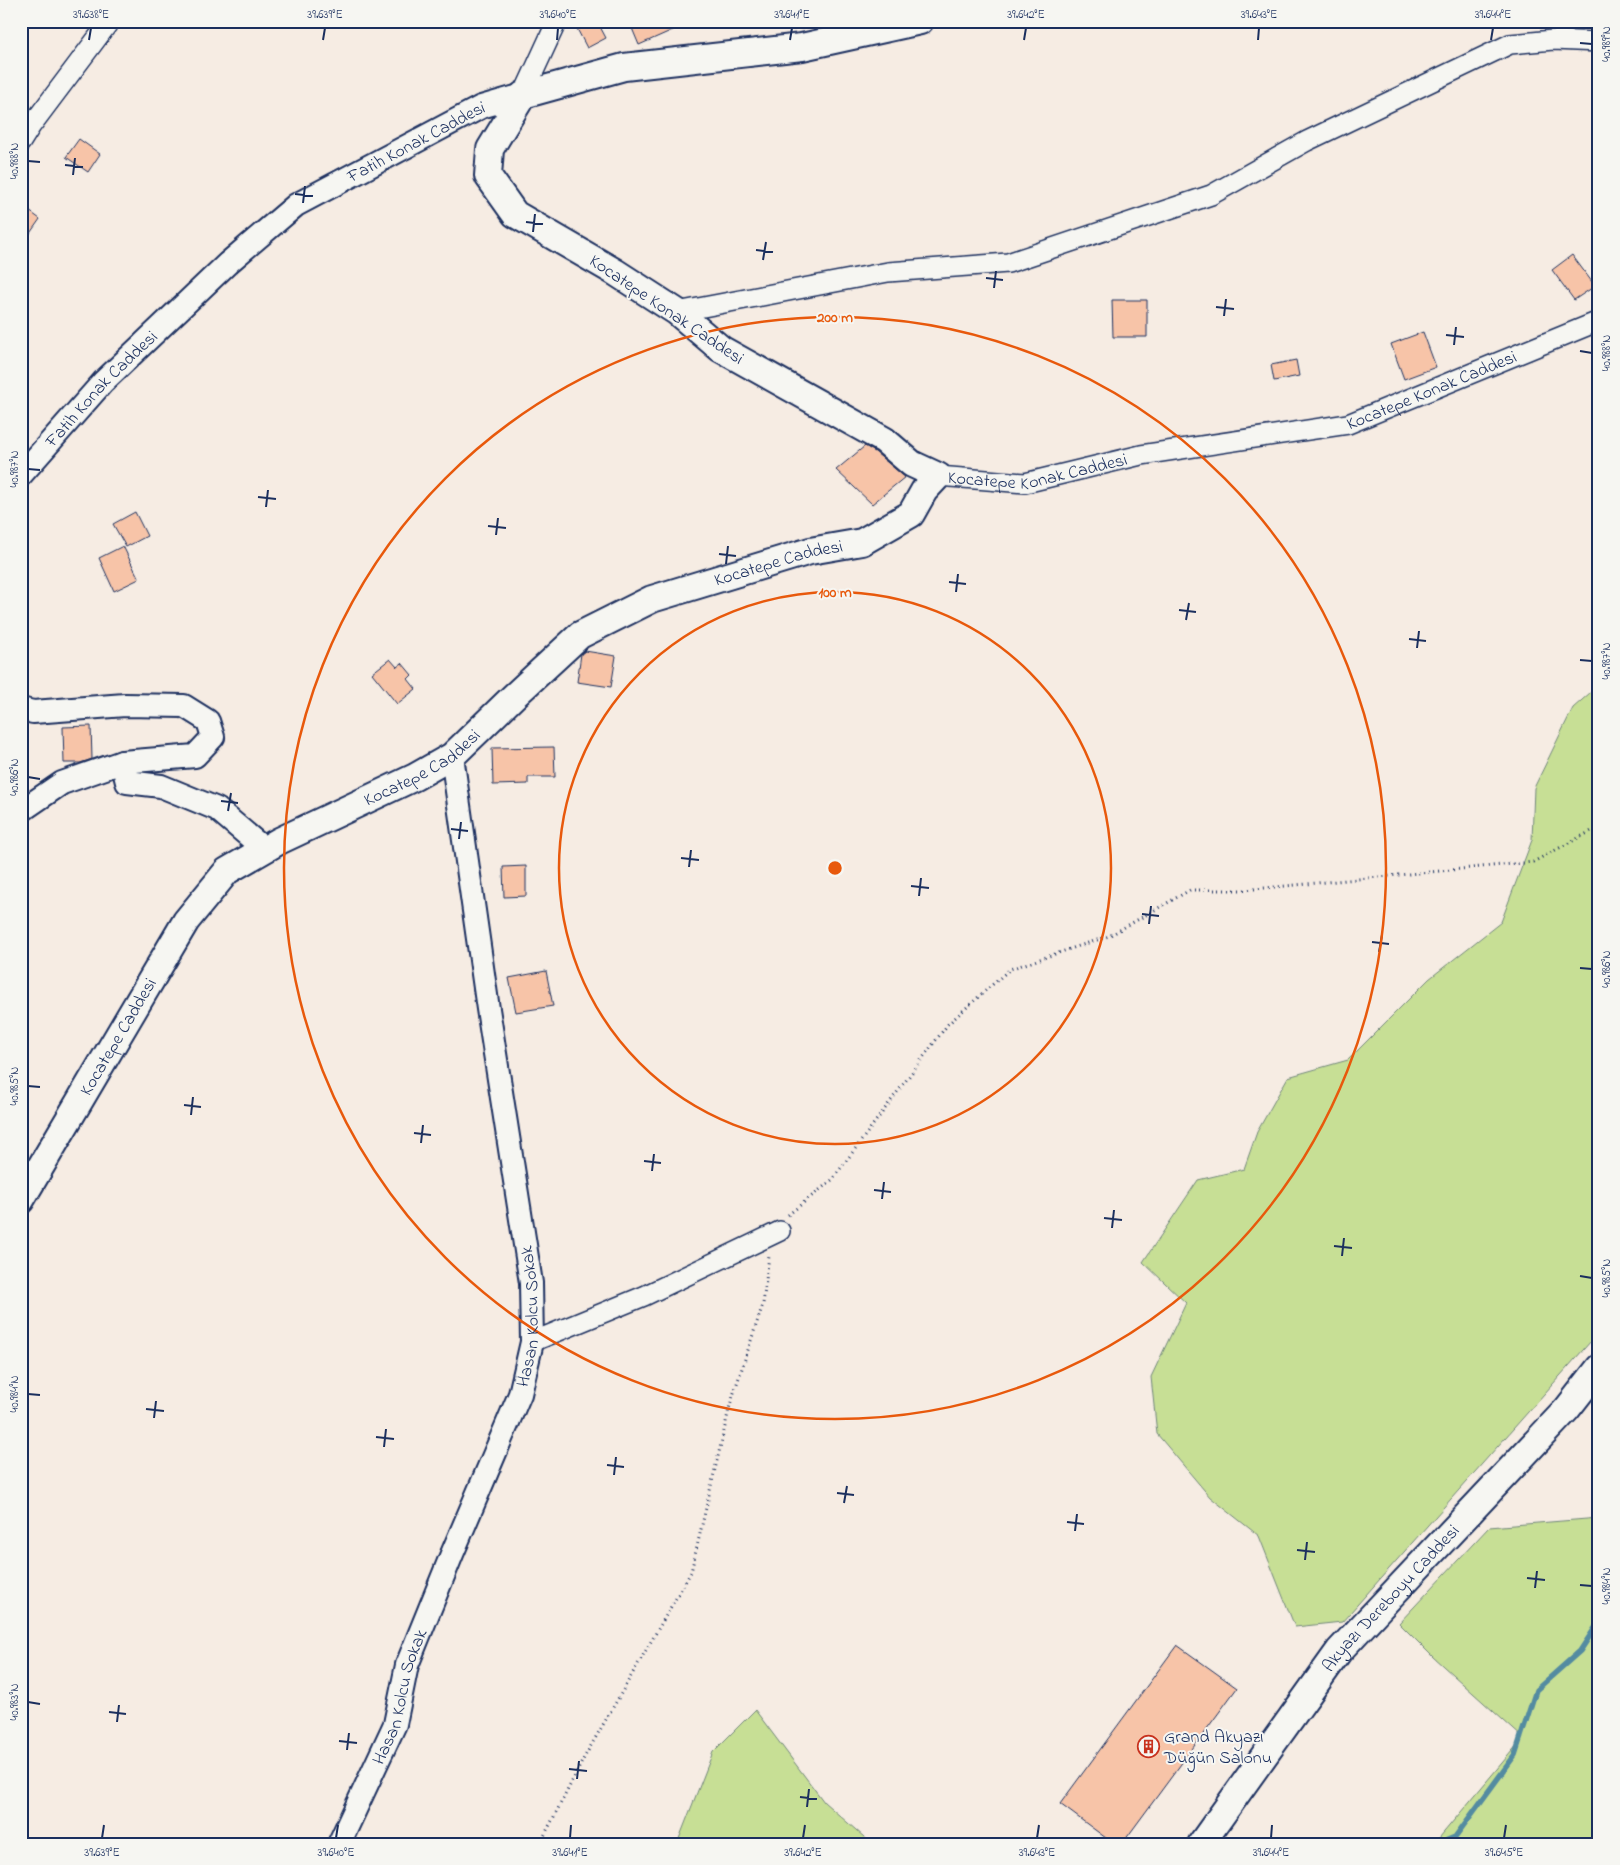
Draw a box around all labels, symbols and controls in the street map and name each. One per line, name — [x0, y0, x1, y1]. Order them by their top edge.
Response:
text: 39.638°E — [73, 6, 109, 24]
text: 39.639°E — [307, 6, 343, 24]
text: 39.640°E — [540, 6, 576, 24]
text: 39.641°E — [774, 6, 810, 24]
text: 39.642°E — [1007, 6, 1045, 24]
text: 39.643°E — [1241, 6, 1277, 24]
text: 39.644°E — [1475, 6, 1511, 24]
text: 40.989°N — [1598, 26, 1616, 62]
street label: Fatih Konak Caddesi — [342, 96, 488, 191]
text: 40.988°N — [6, 143, 24, 179]
street label: Kocatepe Konak Caddesi — [583, 249, 748, 372]
text: 200 m — [816, 307, 853, 329]
street label: Fatih Konak Caddesi — [39, 325, 165, 455]
text: 40.988°N — [1598, 335, 1616, 371]
street label: Kocatepe Konak Caddesi — [1343, 345, 1521, 438]
street label: Kocatepe Konak Caddesi — [947, 448, 1130, 498]
text: 40.987°N — [6, 451, 24, 487]
street label: Kocatepe Caddesi — [711, 535, 845, 594]
text: 100 m — [818, 582, 852, 604]
text: 40.987°N — [1598, 643, 1616, 679]
street label: Kocatepe Caddesi — [360, 724, 487, 814]
text: 40.986°N — [6, 758, 24, 796]
centre of rings — [826, 859, 844, 877]
text: 40.986°N — [1598, 950, 1616, 988]
street label: Kocatepe Caddesi — [74, 974, 164, 1101]
text: 40.985°N — [6, 1067, 24, 1105]
street label: Hasan Kolcu Sokak — [511, 1244, 547, 1390]
text: 40.985°N — [1598, 1259, 1616, 1297]
text: 40.984°N — [6, 1376, 24, 1412]
street label: Akyazı Dereboyu Caddesi — [1317, 1520, 1467, 1678]
text: 40.984°N — [1598, 1568, 1616, 1604]
street label: Hasan Kolcu Sokak — [367, 1625, 435, 1770]
text: 40.983°N — [6, 1684, 24, 1720]
place label: Grand Akyazı Düğün Salonu — [1163, 1725, 1272, 1773]
building icon: Grand Akyazı Düğün Salonu — [1136, 1734, 1160, 1758]
text: 39.639°E — [84, 1844, 120, 1862]
text: 39.640°E — [318, 1844, 354, 1862]
text: 39.641°E — [552, 1844, 588, 1862]
text: 39.642°E — [784, 1844, 822, 1862]
text: 39.643°E — [1019, 1844, 1055, 1862]
text: 39.644°E — [1253, 1844, 1289, 1862]
text: 39.645°E — [1485, 1844, 1523, 1862]

